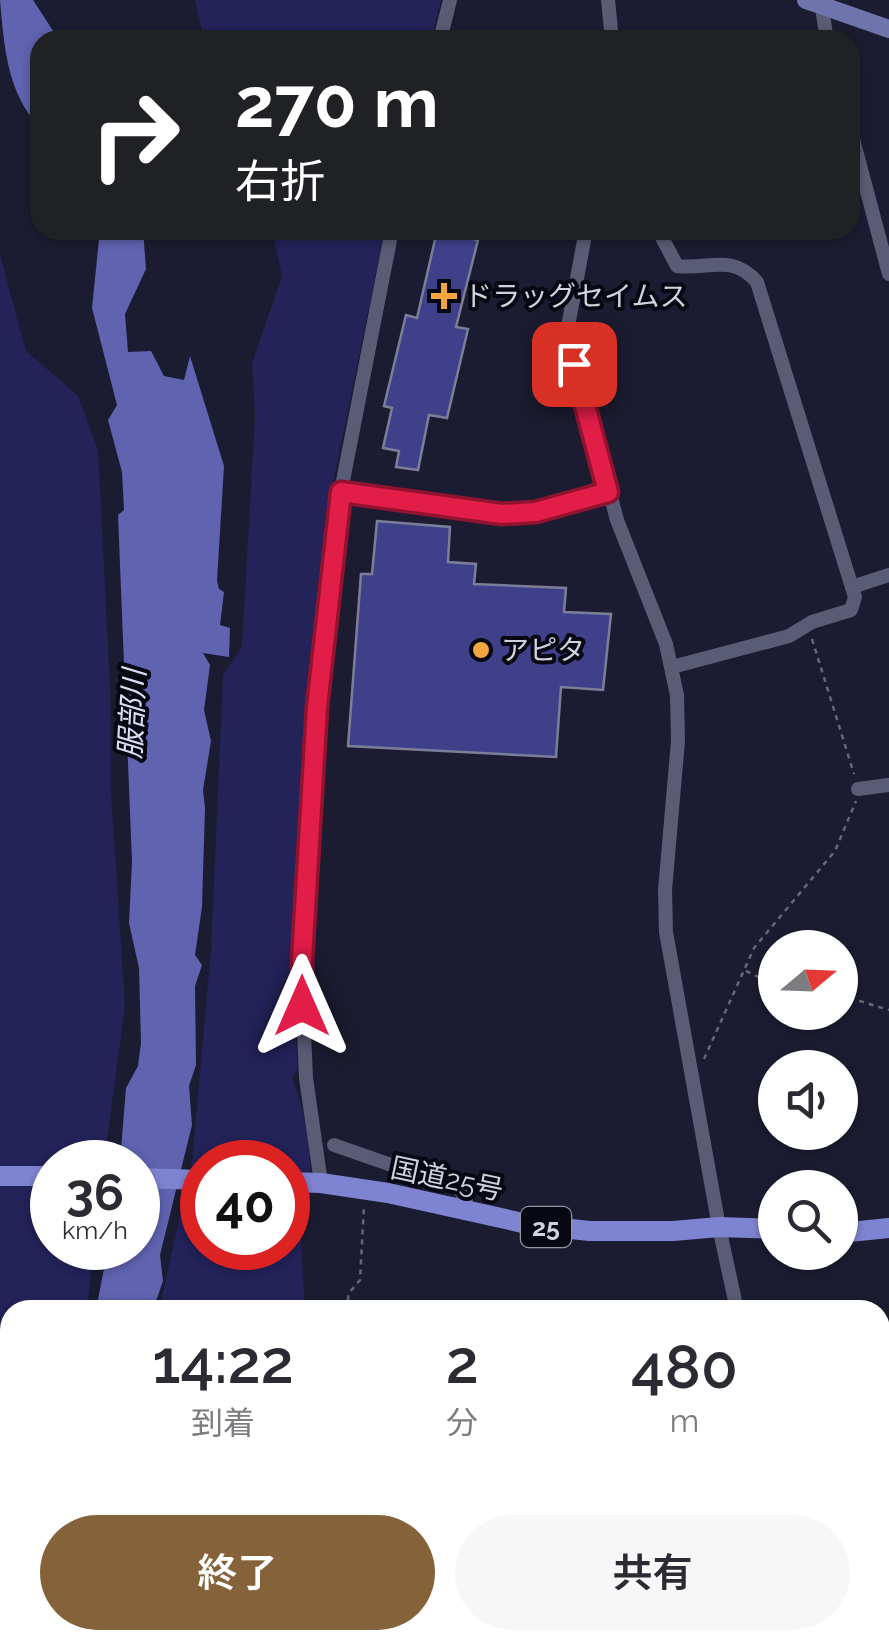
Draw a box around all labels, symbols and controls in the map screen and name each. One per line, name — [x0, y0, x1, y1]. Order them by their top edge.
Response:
text: 270 m — [235, 61, 439, 143]
icon: right — [70, 70, 200, 200]
text: 右折 — [235, 155, 325, 208]
place label: ドラッグセイムス — [464, 280, 687, 313]
marker: ドラッグセイムス — [433, 285, 455, 307]
pin — [532, 322, 617, 407]
icon: arrive — [547, 337, 602, 392]
place label: アピタ — [501, 634, 585, 667]
marker: アピタ — [470, 639, 492, 661]
water label: 服部川 — [112, 665, 152, 760]
north arrow — [758, 930, 858, 1030]
map controls — [758, 930, 858, 1270]
position arrow — [250, 954, 354, 1058]
button: sound — [758, 1050, 858, 1150]
speed limit sign: 40 — [180, 1140, 310, 1270]
street label: 国道25号 — [388, 1151, 506, 1207]
text: 36 — [66, 1163, 124, 1222]
button: search — [758, 1170, 858, 1270]
road number: 25 — [521, 1207, 571, 1247]
text: km/h — [62, 1215, 128, 1245]
text: 14:22 — [152, 1327, 294, 1397]
text: 2 — [446, 1327, 479, 1397]
text: 480 — [631, 1332, 738, 1402]
text: m — [670, 1402, 699, 1439]
text: 到着 — [191, 1404, 255, 1441]
text: 分 — [446, 1404, 478, 1441]
button: 終了 — [40, 1515, 435, 1630]
button: 共有 — [455, 1515, 850, 1630]

